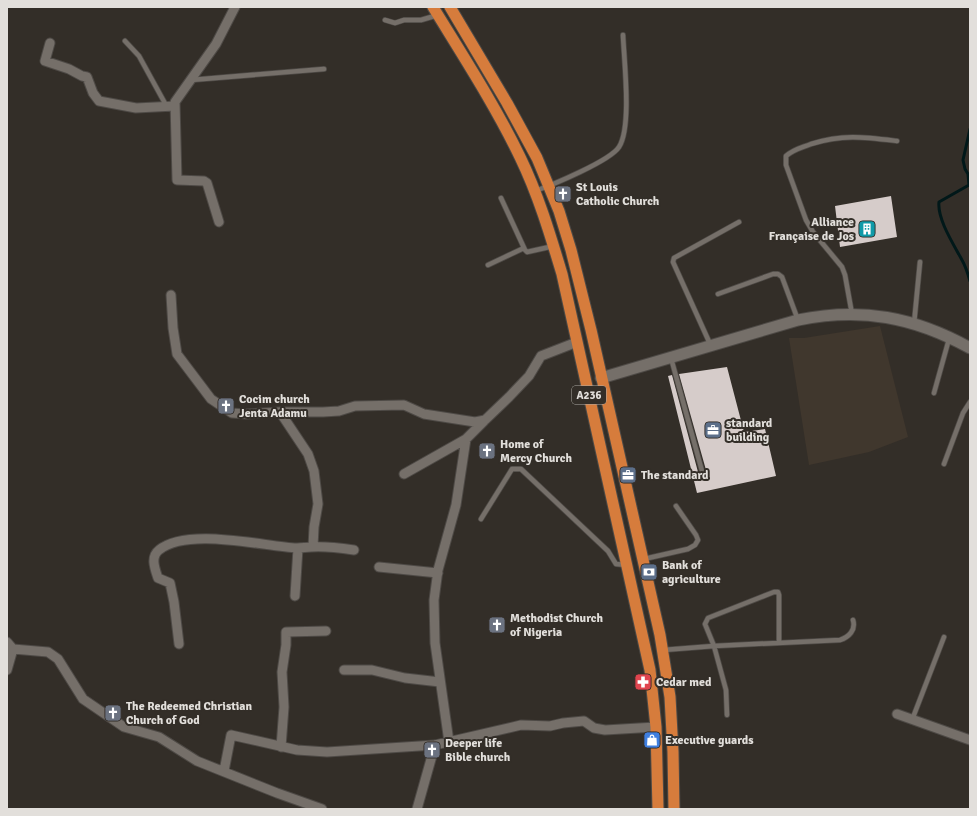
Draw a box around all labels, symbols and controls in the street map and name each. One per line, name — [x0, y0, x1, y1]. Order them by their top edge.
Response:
place label: St Louis Catholic Church — [576, 180, 660, 209]
church icon: St Louis Catholic Church — [553, 184, 573, 204]
place label: Alliance Française de Jos — [769, 215, 855, 244]
building icon: Alliance Française de Jos — [857, 219, 877, 239]
road number: A236 — [572, 386, 606, 404]
place label: Cocim church Jenta Adamu — [239, 392, 310, 421]
church icon: Cocim church Jenta Adamu — [216, 396, 236, 416]
place label: standard building — [726, 416, 773, 445]
office icon: standard building — [703, 420, 723, 440]
place label: Home of Mercy Church — [500, 437, 573, 466]
church icon: Home of Mercy Church — [477, 441, 497, 461]
office icon: The standard — [618, 465, 638, 485]
place label: The standard — [641, 468, 709, 483]
place label: Bank of agriculture — [662, 558, 721, 587]
bank icon: Bank of agriculture — [639, 562, 659, 582]
place label: Methodist Church of Nigeria — [510, 611, 603, 640]
church icon: Methodist Church of Nigeria — [487, 615, 507, 635]
pharmacy icon: Cedar med — [633, 672, 653, 692]
place label: Cedar med — [656, 675, 712, 690]
place label: The Redeemed Christian Church of God — [126, 699, 252, 728]
church icon: The Redeemed Christian Church of God — [103, 703, 123, 723]
shop icon: Executive guards — [642, 730, 662, 750]
place label: Executive guards — [665, 733, 754, 748]
place label: Deeper life Bible church — [445, 736, 511, 765]
church icon: Deeper life Bible church — [422, 740, 442, 760]

